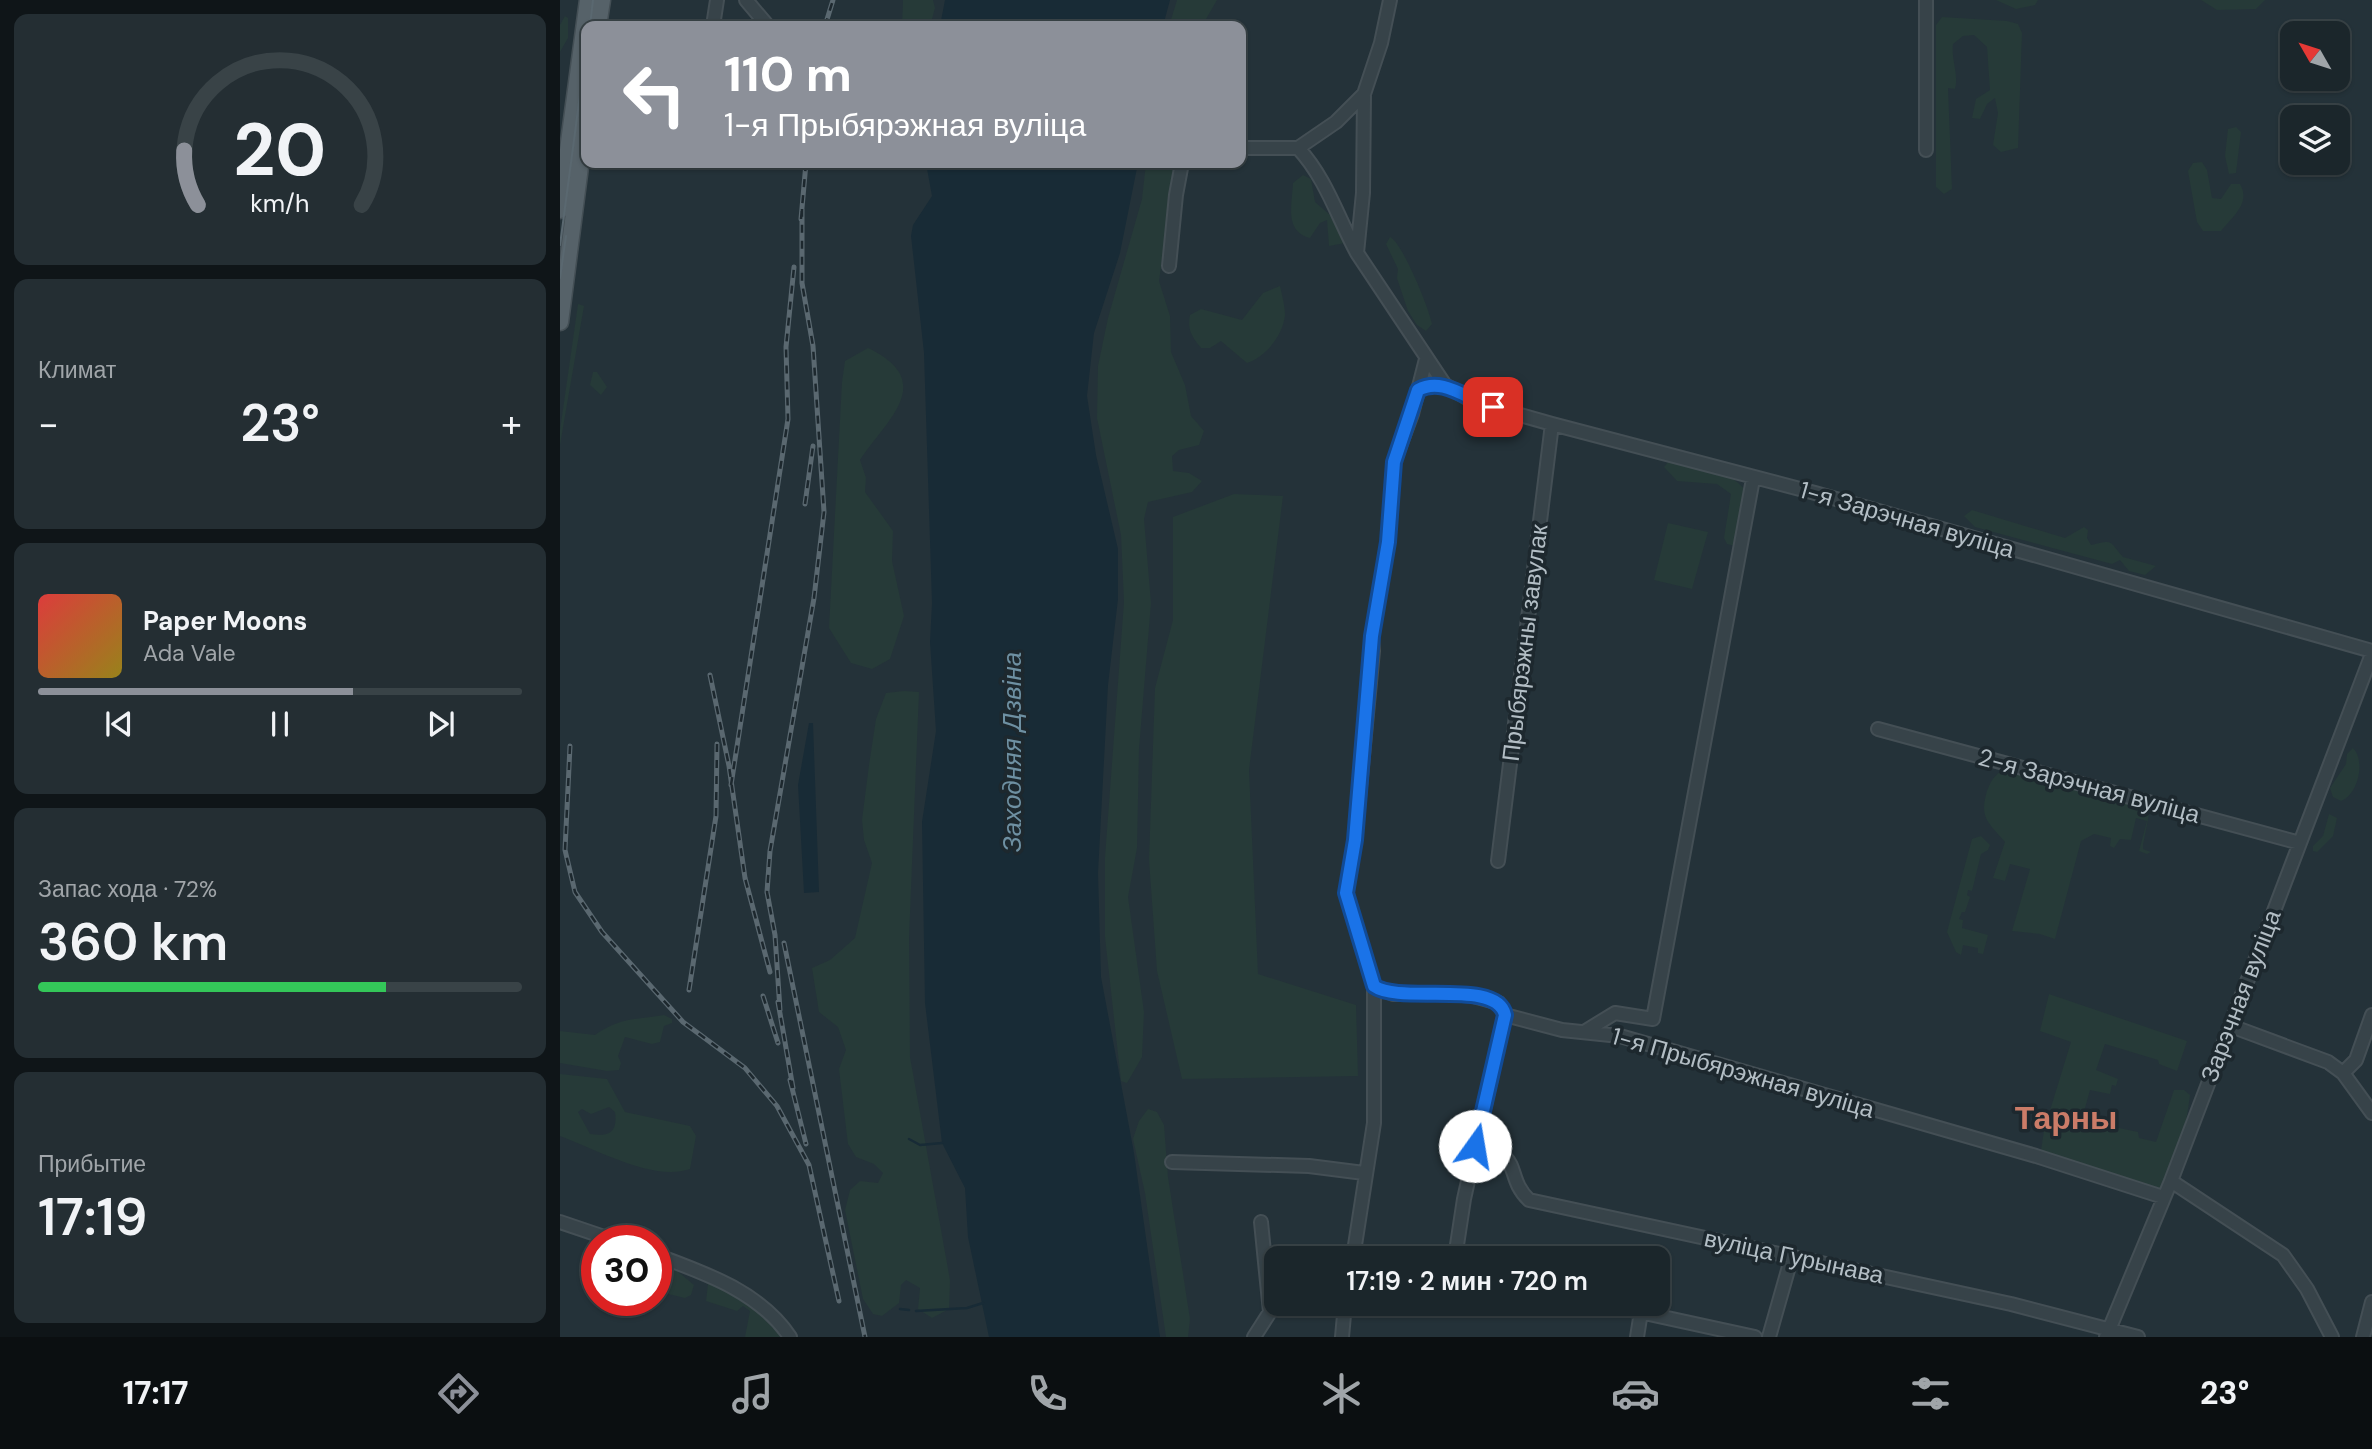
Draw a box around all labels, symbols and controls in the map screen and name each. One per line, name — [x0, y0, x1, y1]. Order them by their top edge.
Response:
north arrow — [2280, 21, 2350, 91]
map controls — [2280, 21, 2350, 175]
text: 110 m — [724, 42, 852, 106]
icon: left — [609, 49, 700, 140]
text: 20 — [234, 104, 326, 199]
text: 1-я Прыбярэжная вуліца — [724, 104, 1086, 146]
button: layers — [2280, 105, 2350, 175]
text: km/h — [250, 187, 310, 220]
text: Климат — [38, 355, 116, 385]
pin — [1463, 377, 1523, 437]
icon: arrive — [1474, 388, 1512, 426]
text: 23° — [240, 389, 320, 457]
text: − — [38, 399, 59, 449]
text: + — [501, 399, 522, 449]
street label: 1-я Зарэчная вуліца — [1796, 474, 2019, 565]
street label: Прыбярэжны завулак — [1495, 522, 1554, 763]
text: Paper Moons — [143, 604, 307, 638]
text: Ada Vale — [143, 638, 236, 668]
water label: Заходняя Дзвіна — [995, 652, 1029, 852]
icon: previous — [100, 705, 138, 743]
icon: pause — [261, 705, 299, 743]
icon: next — [422, 705, 460, 743]
street label: 2-я Зарэчная вуліца — [1975, 741, 2204, 830]
text: Запас хода · 72% — [38, 874, 217, 904]
street label: Зарэчная вуліца — [2193, 905, 2288, 1086]
text: 360 km — [38, 908, 228, 976]
street label: 1-я Прыбярэжная вуліца — [1608, 1020, 1879, 1125]
district label: Тарны — [2015, 1097, 2117, 1139]
position arrow — [1438, 1109, 1512, 1183]
text: Прибытие — [38, 1149, 146, 1179]
text: 17:19 — [38, 1183, 147, 1251]
street label: вуліца Гурынава — [1702, 1222, 1887, 1291]
speed limit sign: 30 — [581, 1225, 672, 1316]
text: 17:19 · 2 мин · 720 m — [1346, 1264, 1588, 1298]
icon: directions — [434, 1369, 483, 1418]
icon: music — [728, 1369, 777, 1418]
icon: phone — [1023, 1369, 1072, 1418]
icon: climate — [1317, 1369, 1366, 1418]
icon: car — [1611, 1369, 1660, 1418]
icon: filters — [1906, 1369, 1955, 1418]
text: 17:17 — [123, 1372, 188, 1414]
text: 23° — [2200, 1372, 2249, 1414]

